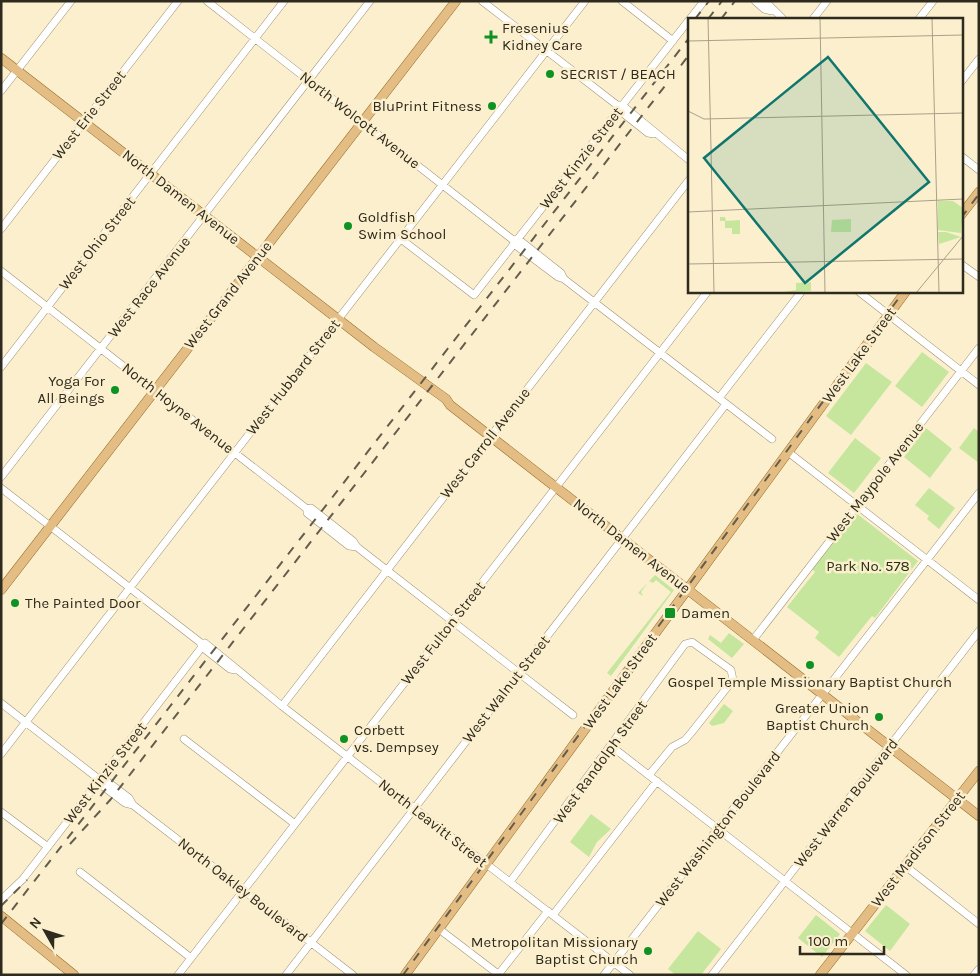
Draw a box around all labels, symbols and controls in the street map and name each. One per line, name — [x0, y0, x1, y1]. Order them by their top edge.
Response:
inset map — [688, 18, 962, 292]
place label: Fresenius Kidney Care — [502, 19, 582, 54]
marker: Fresenius Kidney Care — [484, 30, 498, 44]
place label: SECRIST / BEACH — [560, 65, 676, 83]
street label: West Erie Street — [49, 66, 130, 163]
street label: North Wolcott Avenue — [296, 67, 424, 173]
marker: SECRIST / BEACH — [544, 68, 556, 80]
place label: BluPrint Fitness — [372, 97, 482, 115]
marker: BluPrint Fitness — [486, 100, 498, 112]
street label: West Kinzie Street — [536, 103, 627, 213]
street label: North Damen Avenue — [119, 146, 243, 248]
street label: West Ohio Street — [55, 192, 139, 293]
place label: Goldfish Swim School — [358, 208, 446, 243]
marker: Goldfish Swim School — [342, 220, 354, 232]
street label: West Race Avenue — [104, 233, 194, 341]
street label: West Grand Avenue — [180, 237, 276, 353]
street label: West Lake Street — [818, 303, 900, 406]
street label: West Hubbard Street — [242, 315, 344, 438]
street label: North Hoyne Avenue — [118, 359, 238, 457]
place label: Yoga For All Beings — [38, 372, 106, 407]
marker: Yoga For All Beings — [109, 384, 121, 396]
street label: West Carroll Avenue — [436, 384, 534, 502]
street label: West Maypole Avenue — [823, 418, 927, 546]
street label: North Damen Avenue — [570, 495, 694, 597]
park label: Park No. 578 — [826, 557, 910, 575]
street label: West Fulton Street — [397, 577, 489, 688]
place label: The Painted Door — [25, 594, 141, 612]
marker: The Painted Door — [9, 597, 21, 609]
place label: Damen — [681, 604, 730, 622]
marker: Damen — [663, 606, 677, 620]
street label: West Lake Street — [579, 629, 661, 732]
street label: West Walnut Street — [458, 631, 554, 746]
marker: Gospel Temple Missionary Baptist Church — [804, 659, 816, 671]
place label: Gospel Temple Missionary Baptist Church — [668, 673, 952, 691]
street label: West Randolph Street — [549, 697, 651, 827]
place label: Greater Union Baptist Church — [766, 699, 869, 734]
marker: Greater Union Baptist Church — [873, 711, 885, 723]
street label: West Kinzie Street — [60, 718, 151, 828]
place label: Corbett vs. Dempsey — [354, 721, 439, 756]
marker: Corbett vs. Dempsey — [338, 733, 350, 745]
street label: West Warren Boulevard — [790, 735, 902, 871]
street label: West Washington Boulevard — [652, 747, 784, 911]
street label: North Leavitt Street — [375, 775, 491, 871]
street label: West Madison Street — [867, 787, 969, 910]
street label: North Oakley Boulevard — [175, 834, 311, 946]
north arrow — [20, 906, 70, 956]
text: N — [26, 914, 45, 932]
scale bar — [800, 924, 884, 956]
text: 100 m — [808, 932, 848, 950]
place label: Metropolitan Missionary Baptist Church — [471, 933, 638, 968]
marker: Metropolitan Missionary Baptist Church — [642, 945, 654, 957]

